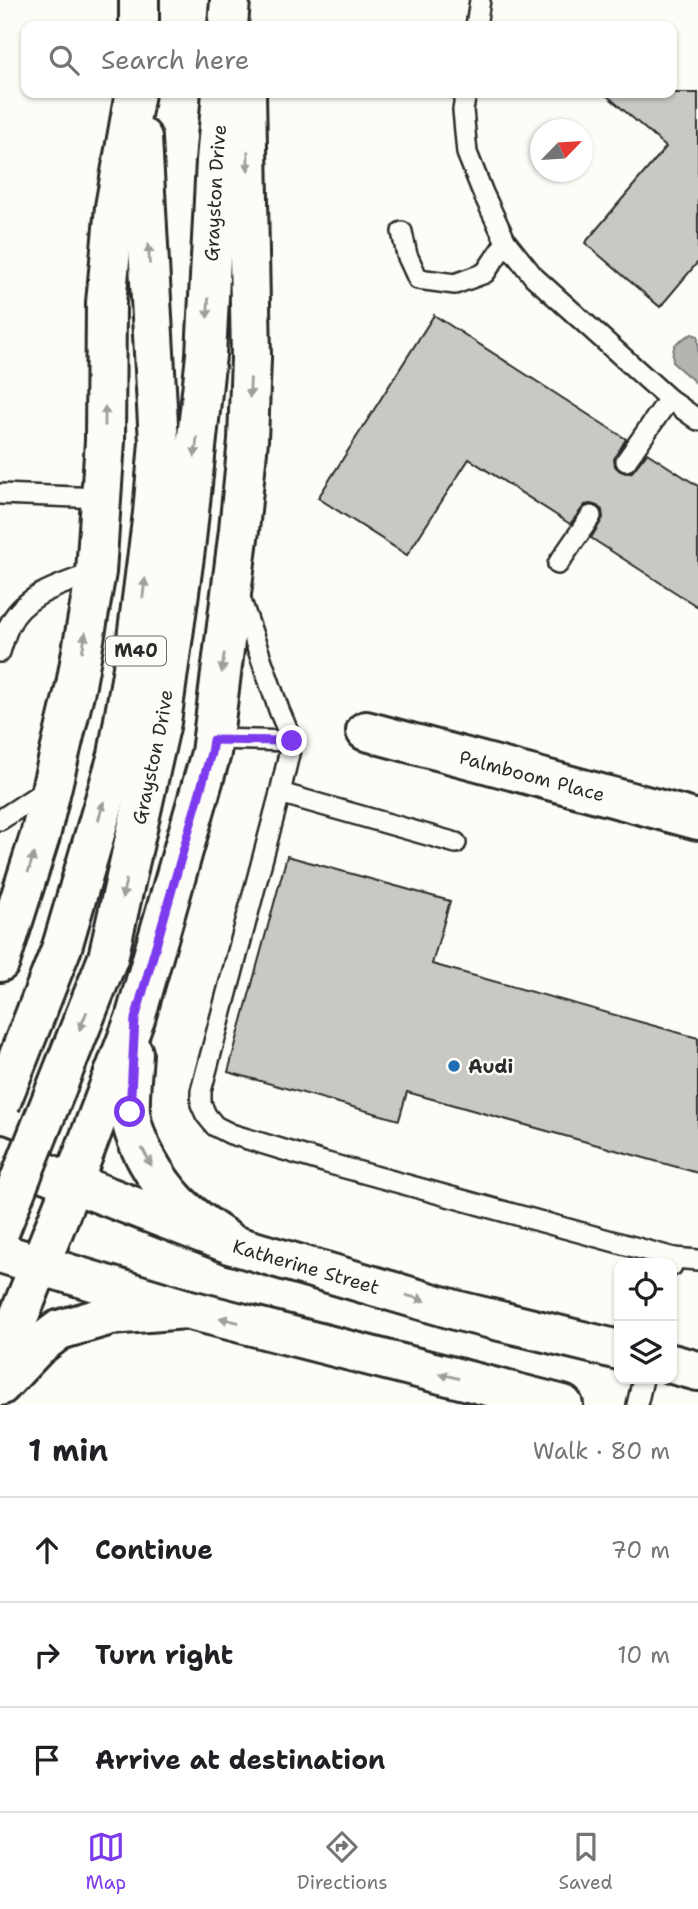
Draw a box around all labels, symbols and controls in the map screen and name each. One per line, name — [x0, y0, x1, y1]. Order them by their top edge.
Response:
search box — [21, 21, 677, 98]
icon: search — [45, 41, 83, 79]
text: Search here — [101, 42, 250, 77]
north arrow — [530, 119, 593, 182]
street label: Grayston Drive — [199, 123, 232, 262]
one-way arrow — [242, 150, 254, 172]
one-way arrow — [143, 243, 154, 265]
one-way arrow — [203, 297, 214, 319]
one-way arrow — [244, 378, 256, 400]
one-way arrow — [99, 405, 111, 427]
one-way arrow — [190, 437, 201, 459]
one-way arrow — [138, 577, 149, 599]
one-way arrow — [79, 631, 90, 653]
road number: M40 — [106, 636, 166, 666]
one-way arrow — [217, 653, 228, 675]
street label: Grayston Drive — [126, 688, 178, 827]
route end — [276, 725, 307, 756]
street label: Palmboom Place — [457, 745, 607, 807]
one-way arrow — [97, 800, 107, 821]
one-way arrow — [27, 853, 37, 874]
one-way arrow — [118, 878, 129, 900]
one-way arrow — [77, 1011, 88, 1032]
place label: Audi — [468, 1054, 513, 1079]
marker: Audi — [446, 1058, 462, 1074]
route start — [114, 1096, 145, 1127]
one-way arrow — [141, 1147, 153, 1167]
street label: Katherine Street — [230, 1234, 382, 1300]
map controls — [614, 1258, 677, 1384]
button: locate — [614, 1258, 677, 1321]
one-way arrow — [406, 1294, 427, 1304]
one-way arrow — [217, 1314, 239, 1325]
button: layers — [614, 1321, 677, 1384]
one-way arrow — [438, 1370, 460, 1381]
text: 1 min — [28, 1430, 108, 1471]
text: Walk · 80 m — [533, 1436, 670, 1466]
icon: ahead — [28, 1531, 66, 1569]
text: Continue — [95, 1532, 213, 1567]
text: 70 m — [611, 1535, 670, 1565]
icon: right — [28, 1636, 66, 1674]
text: Turn right — [95, 1637, 233, 1672]
text: 10 m — [617, 1640, 670, 1670]
icon: arrive — [28, 1741, 66, 1779]
text: Arrive at destination — [95, 1742, 385, 1777]
tab: Map — [85, 1828, 126, 1895]
tab: Directions — [297, 1828, 388, 1895]
tab: Saved — [559, 1828, 613, 1895]

